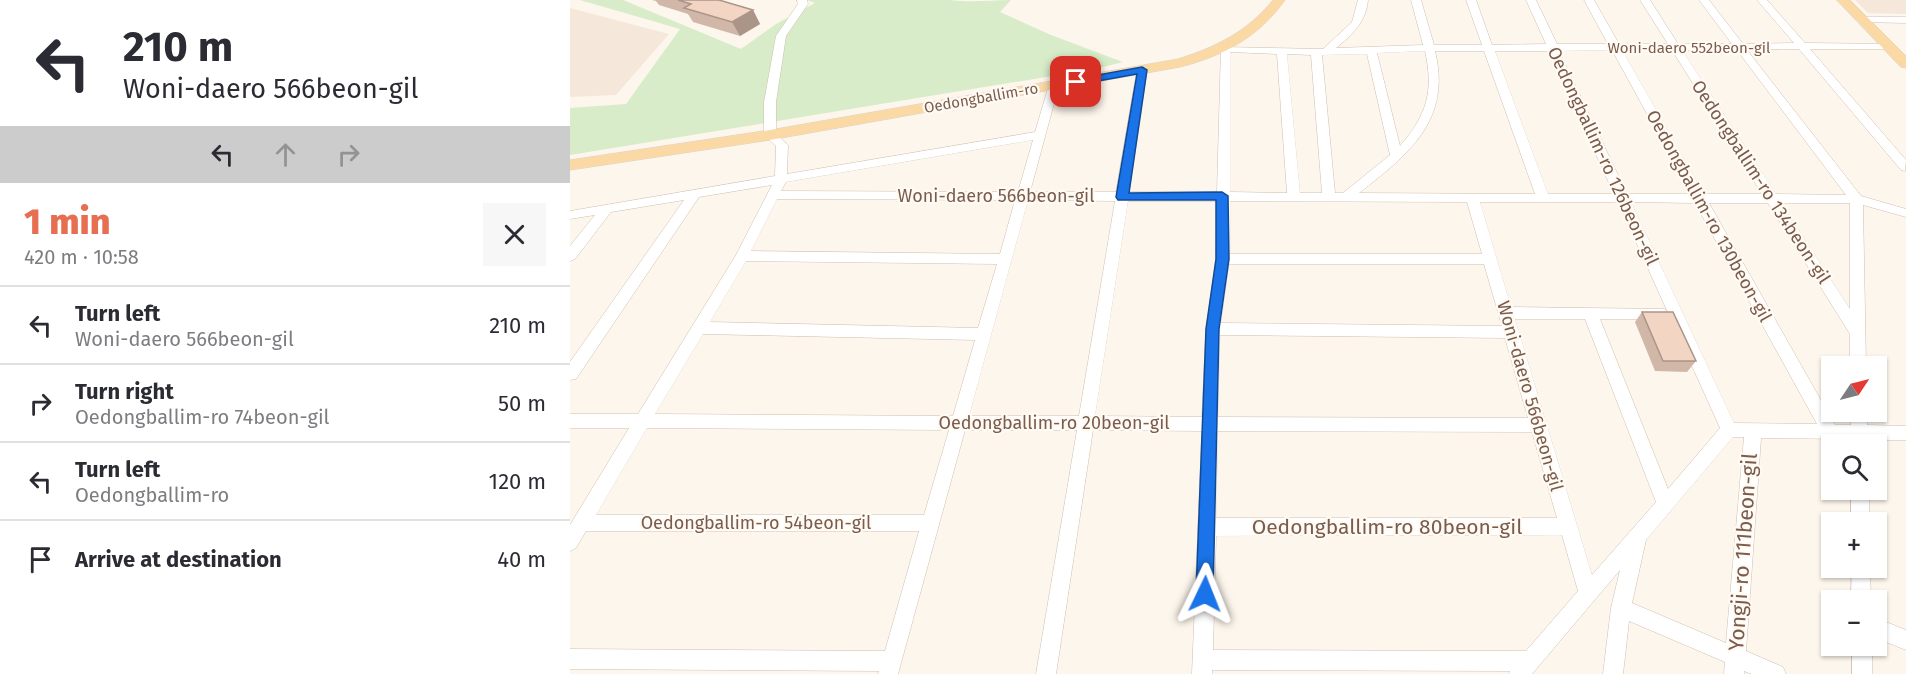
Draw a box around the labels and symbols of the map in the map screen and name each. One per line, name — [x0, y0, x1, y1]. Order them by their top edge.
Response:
street label: Woni-daero 552beon-gil — [1608, 39, 1771, 57]
street label: Oedongballim-ro 126beon-gil — [1543, 43, 1663, 269]
pin — [1050, 56, 1101, 107]
street label: Oedongballim-ro 134beon-gil — [1687, 76, 1835, 288]
street label: Oedongballim-ro — [922, 79, 1040, 117]
street label: Oedongballim-ro 130beon-gil — [1641, 106, 1777, 326]
street label: Woni-daero 566beon-gil — [898, 185, 1094, 207]
street label: Woni-daero 566beon-gil — [1492, 298, 1568, 494]
north arrow — [1821, 356, 1887, 422]
street label: Oedongballim-ro 20beon-gil — [938, 412, 1170, 434]
street label: Yongji-ro 111beon-gil — [1723, 452, 1763, 652]
street label: Oedongballim-ro 54beon-gil — [641, 512, 871, 534]
street label: Oedongballim-ro 80beon-gil — [1252, 514, 1522, 540]
position arrow — [1173, 562, 1237, 626]

